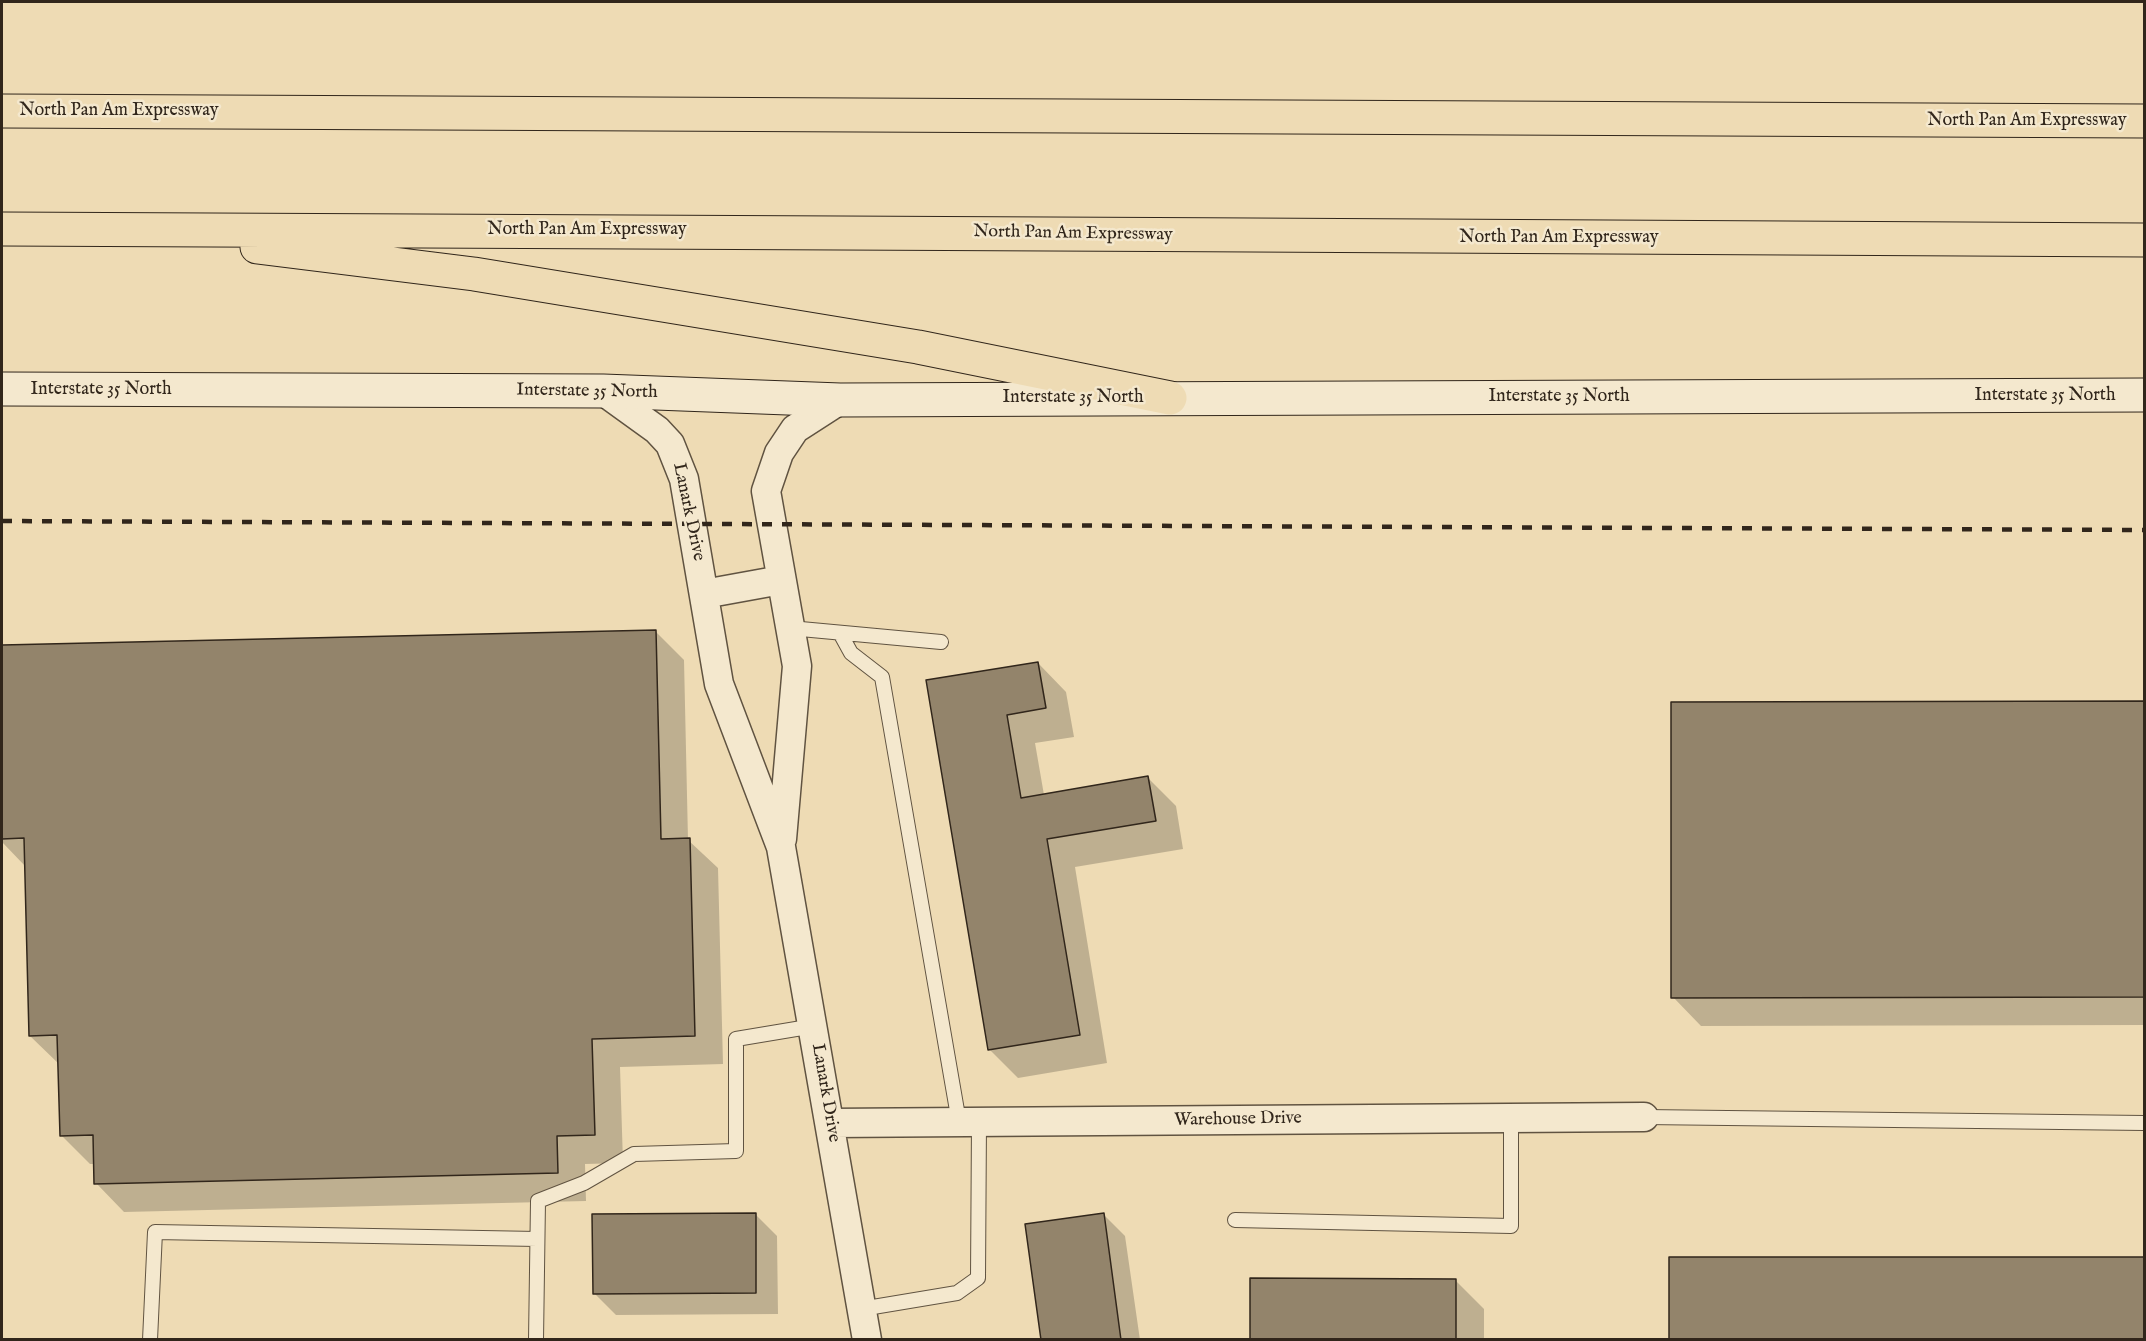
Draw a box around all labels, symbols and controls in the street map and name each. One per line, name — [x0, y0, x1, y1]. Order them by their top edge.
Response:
street label: North Pan Am Expressway — [19, 100, 219, 122]
street label: North Pan Am Expressway — [1927, 110, 2127, 132]
street label: North Pan Am Expressway — [487, 219, 687, 241]
street label: North Pan Am Expressway — [973, 221, 1173, 247]
street label: North Pan Am Expressway — [1459, 227, 1659, 249]
street label: Interstate 35 North — [30, 379, 172, 401]
street label: Interstate 35 North — [516, 380, 658, 404]
street label: Interstate 35 North — [1974, 385, 2116, 407]
street label: Interstate 35 North — [1488, 386, 1630, 408]
street label: Interstate 35 North — [1002, 387, 1144, 409]
street label: Lanark Drive — [667, 461, 709, 563]
street label: Lanark Drive — [806, 1042, 844, 1144]
street label: Warehouse Drive — [1174, 1108, 1302, 1132]

